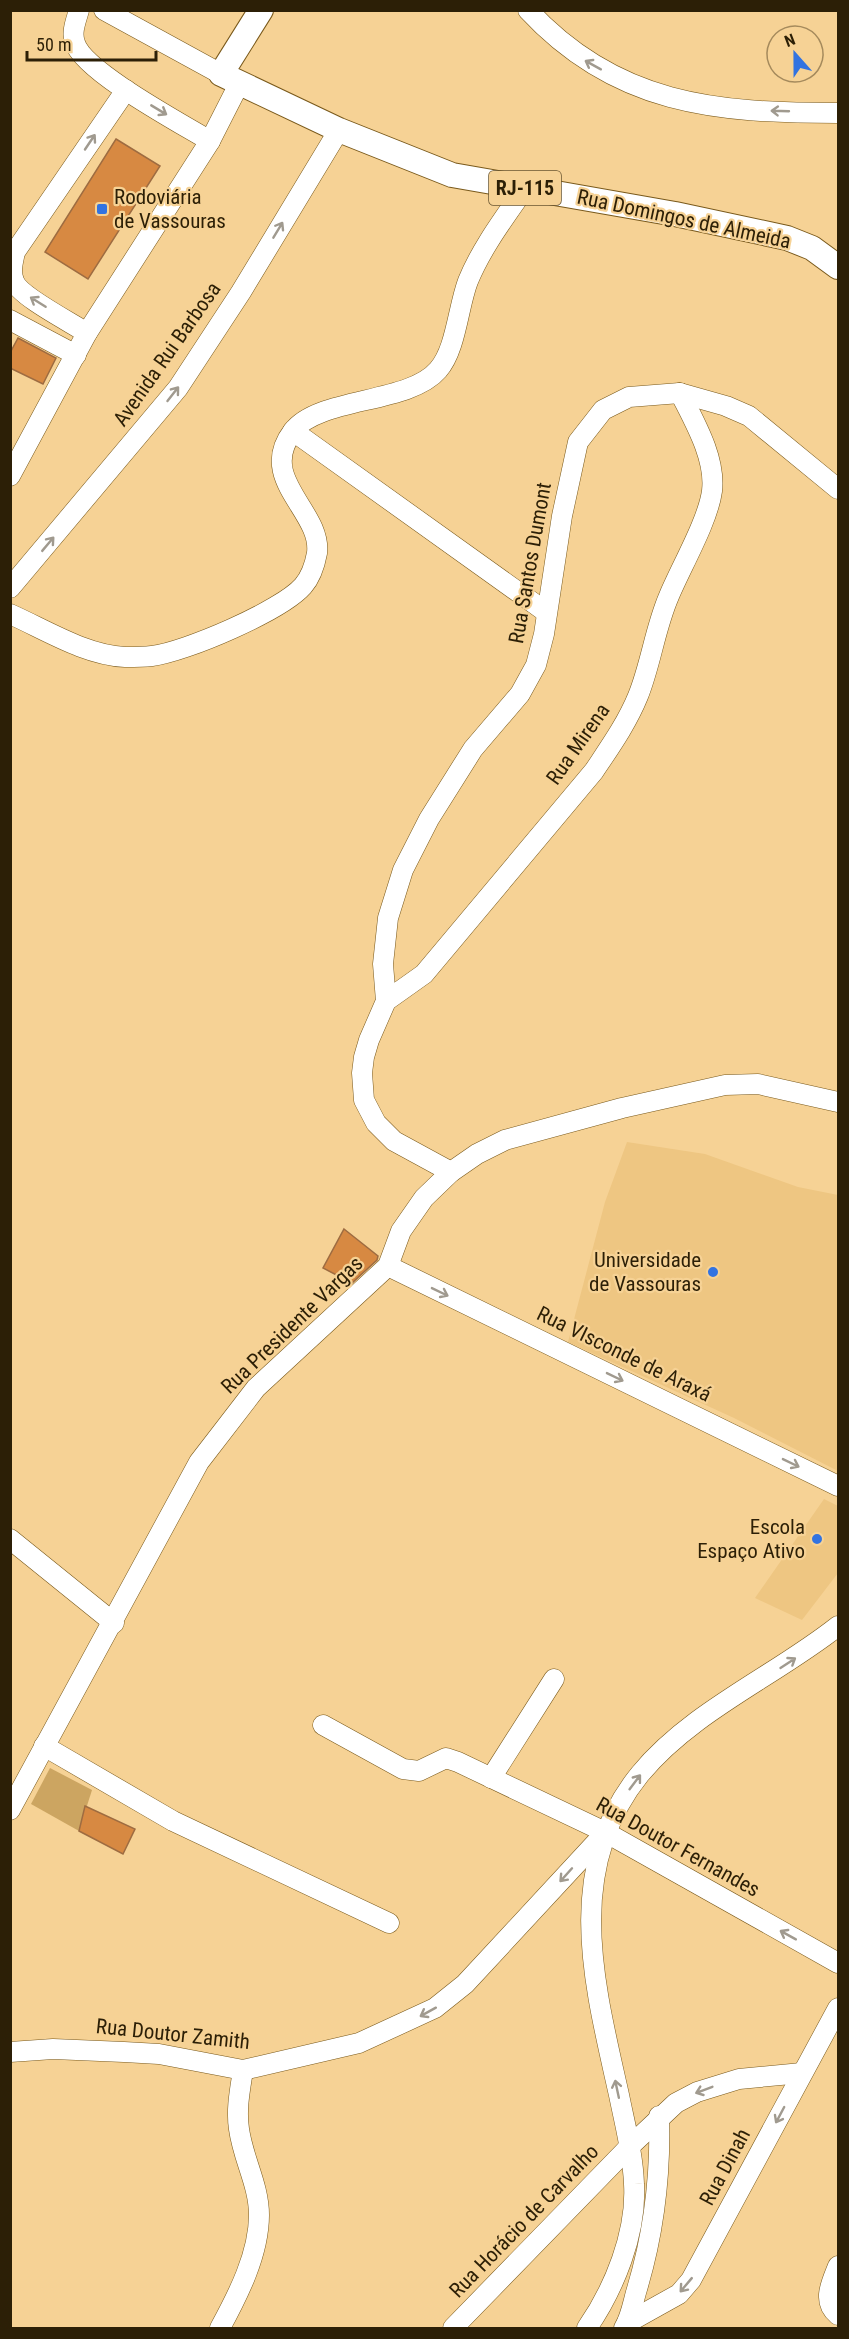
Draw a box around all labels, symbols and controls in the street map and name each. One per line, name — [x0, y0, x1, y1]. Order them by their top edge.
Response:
scale bar — [27, 24, 156, 62]
north arrow — [765, 24, 825, 84]
text: N — [782, 30, 798, 51]
text: 50 m — [36, 34, 71, 55]
one-way arrow — [585, 59, 602, 71]
one-way arrow — [150, 105, 167, 117]
one-way arrow — [771, 105, 791, 116]
one-way arrow — [84, 135, 96, 151]
road number: RJ-115 — [489, 171, 561, 205]
place label: Rodoviária de Vassouras — [114, 185, 226, 233]
street label: Rua Domingos de Almeida — [575, 185, 793, 253]
marker: Rodoviária de Vassouras — [95, 202, 109, 216]
one-way arrow — [273, 222, 285, 239]
street label: Avenida Rui Barbosa — [108, 278, 226, 430]
one-way arrow — [30, 295, 47, 307]
one-way arrow — [166, 386, 179, 402]
street label: Rua Santos Dumont — [504, 481, 556, 645]
one-way arrow — [42, 536, 55, 552]
street label: Rua Mirena — [541, 699, 615, 789]
place label: Universidade de Vassouras — [589, 1248, 701, 1296]
street label: Rua Presidente Vargas — [216, 1251, 368, 1399]
marker: Universidade de Vassouras — [706, 1265, 720, 1279]
one-way arrow — [431, 1286, 449, 1298]
street label: Rua VIsconde de Araxá — [533, 1301, 715, 1407]
one-way arrow — [606, 1372, 624, 1384]
one-way arrow — [781, 1457, 799, 1469]
place label: Escola Espaço Ativo — [697, 1515, 805, 1563]
marker: Escola Espaço Ativo — [810, 1532, 824, 1546]
one-way arrow — [779, 1657, 796, 1669]
one-way arrow — [628, 1774, 641, 1790]
street label: Rua Doutor Fernandes — [592, 1792, 764, 1902]
one-way arrow — [559, 1867, 573, 1882]
one-way arrow — [779, 1928, 796, 1940]
one-way arrow — [419, 2007, 437, 2018]
street label: Rua Doutor Zamith — [95, 2014, 251, 2054]
one-way arrow — [611, 2080, 623, 2099]
one-way arrow — [695, 2086, 714, 2097]
one-way arrow — [774, 2106, 786, 2123]
street label: Rua Dinah — [695, 2125, 755, 2209]
street label: Rua Horácio de Carvalho — [445, 2139, 603, 2303]
one-way arrow — [679, 2277, 693, 2292]

